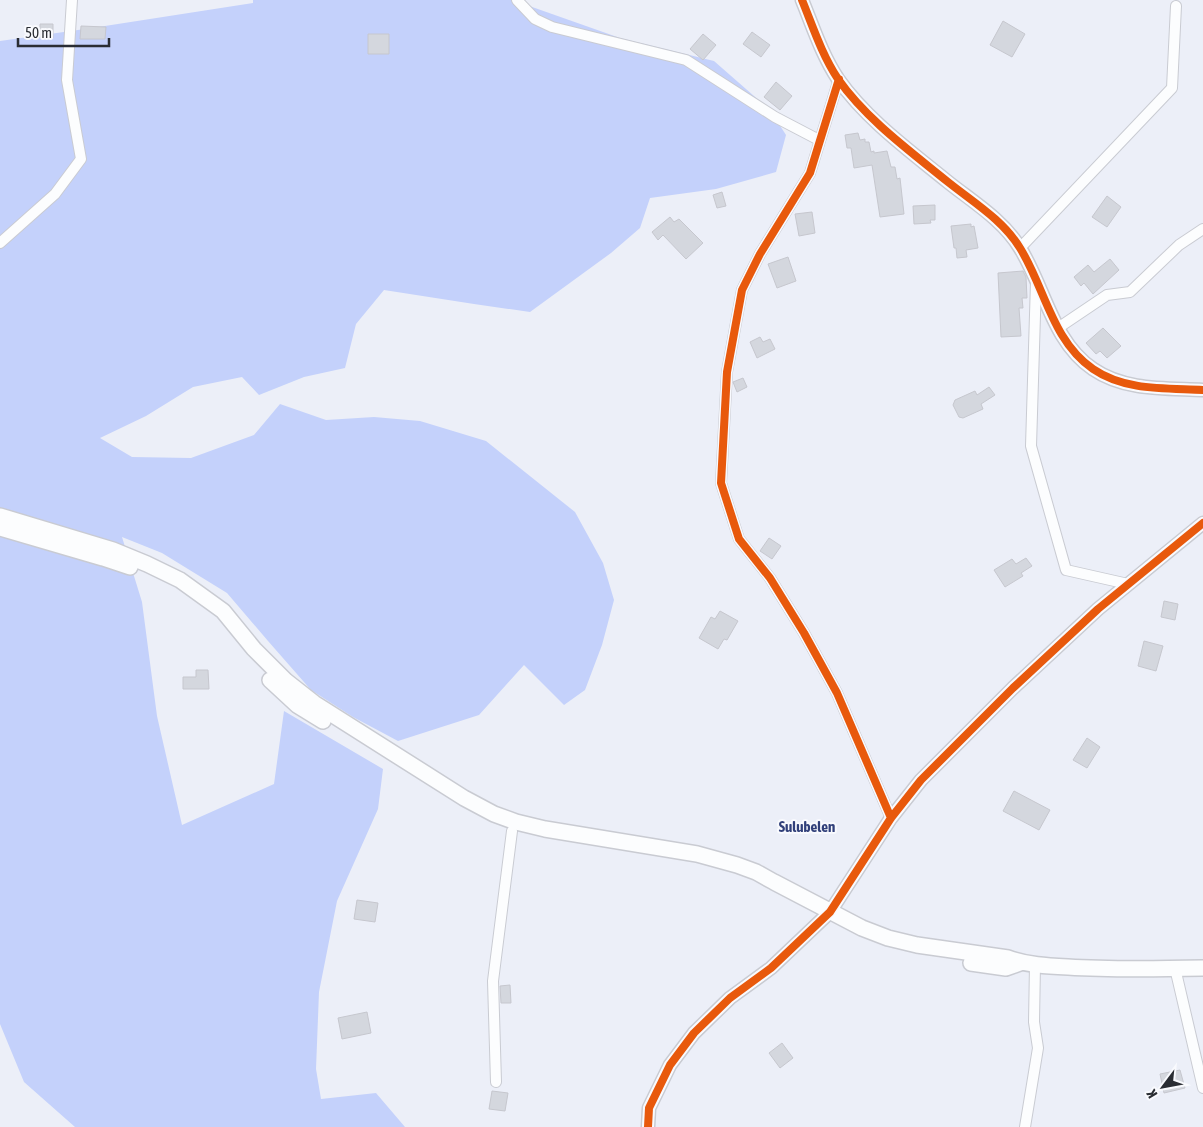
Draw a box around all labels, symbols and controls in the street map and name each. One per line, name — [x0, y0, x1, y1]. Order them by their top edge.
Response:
scale bar — [18, 15, 109, 47]
text: 50 m — [25, 24, 52, 41]
district label: Sulubelen — [779, 818, 835, 835]
north arrow — [1138, 1062, 1188, 1112]
text: K — [1143, 1087, 1161, 1101]

